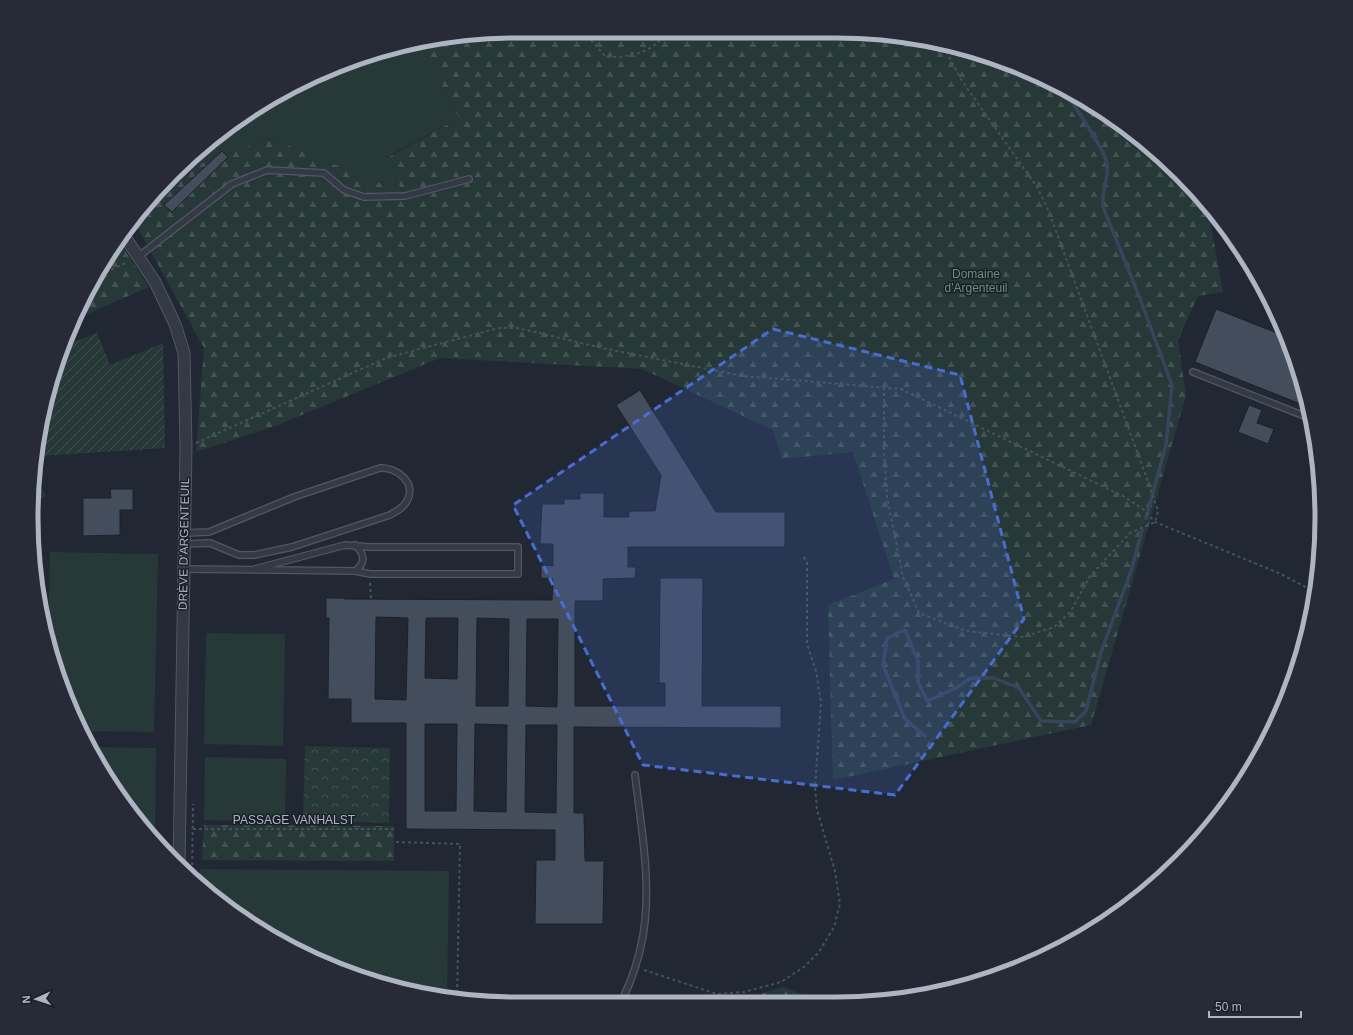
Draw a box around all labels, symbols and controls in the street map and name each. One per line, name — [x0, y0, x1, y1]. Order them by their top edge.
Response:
park label: Domaine d'Argenteuil — [945, 267, 1008, 295]
street label: DRÈVE D'ARGENTEUIL — [175, 477, 192, 610]
street label: PASSAGE VANHALST — [233, 813, 356, 827]
north arrow — [16, 979, 56, 1019]
scale bar — [1209, 993, 1301, 1019]
text: N — [20, 995, 32, 1004]
text: 50 m — [1215, 1000, 1242, 1014]

